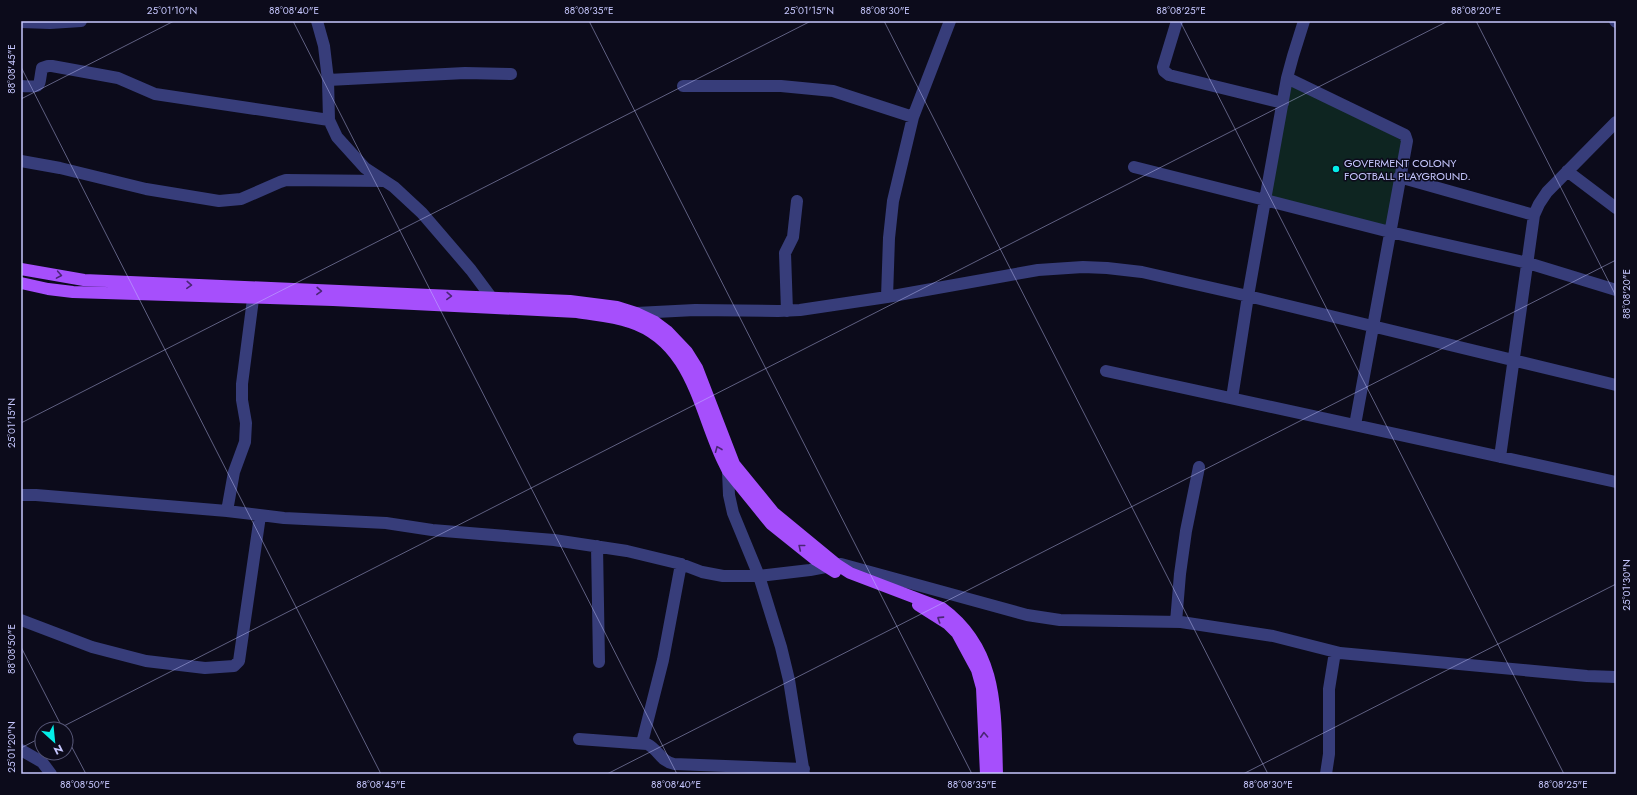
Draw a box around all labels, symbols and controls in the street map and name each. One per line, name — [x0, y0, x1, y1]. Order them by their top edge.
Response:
text: 25°01'10"N — [147, 3, 197, 18]
text: 88°08'40"E — [269, 3, 319, 18]
text: 88°08'35"E — [564, 3, 614, 18]
text: 25°01'15"N — [784, 3, 834, 18]
text: 88°08'30"E — [860, 3, 910, 18]
text: 88°08'25"E — [1156, 3, 1206, 18]
text: 88°08'20"E — [1451, 3, 1501, 18]
text: 88°08'45"E — [4, 44, 19, 94]
place label: GOVERMENT COLONY FOOTBALL PLAYGROUND. — [1344, 155, 1471, 184]
marker: GOVERMENT COLONY FOOTBALL PLAYGROUND. — [1331, 164, 1341, 174]
text: 88°08'20"E — [1619, 269, 1634, 319]
one-way arrow — [56, 270, 63, 279]
one-way arrow — [186, 280, 192, 289]
one-way arrow — [316, 286, 322, 295]
one-way arrow — [446, 291, 452, 300]
text: 25°01'15"N — [4, 398, 19, 448]
one-way arrow — [714, 446, 722, 453]
one-way arrow — [798, 545, 805, 552]
text: 25°01'30"N — [1619, 559, 1634, 611]
one-way arrow — [937, 616, 944, 624]
text: 88°08'50"E — [4, 624, 19, 674]
text: 25°01'20"N — [4, 721, 19, 773]
north arrow — [34, 721, 74, 761]
one-way arrow — [980, 732, 988, 738]
text: N — [51, 741, 66, 759]
text: 88°08'50"E — [60, 777, 110, 792]
text: 88°08'45"E — [356, 777, 406, 792]
text: 88°08'40"E — [651, 777, 701, 792]
text: 88°08'35"E — [947, 777, 997, 792]
text: 88°08'30"E — [1243, 777, 1293, 792]
text: 88°08'25"E — [1538, 777, 1588, 792]

